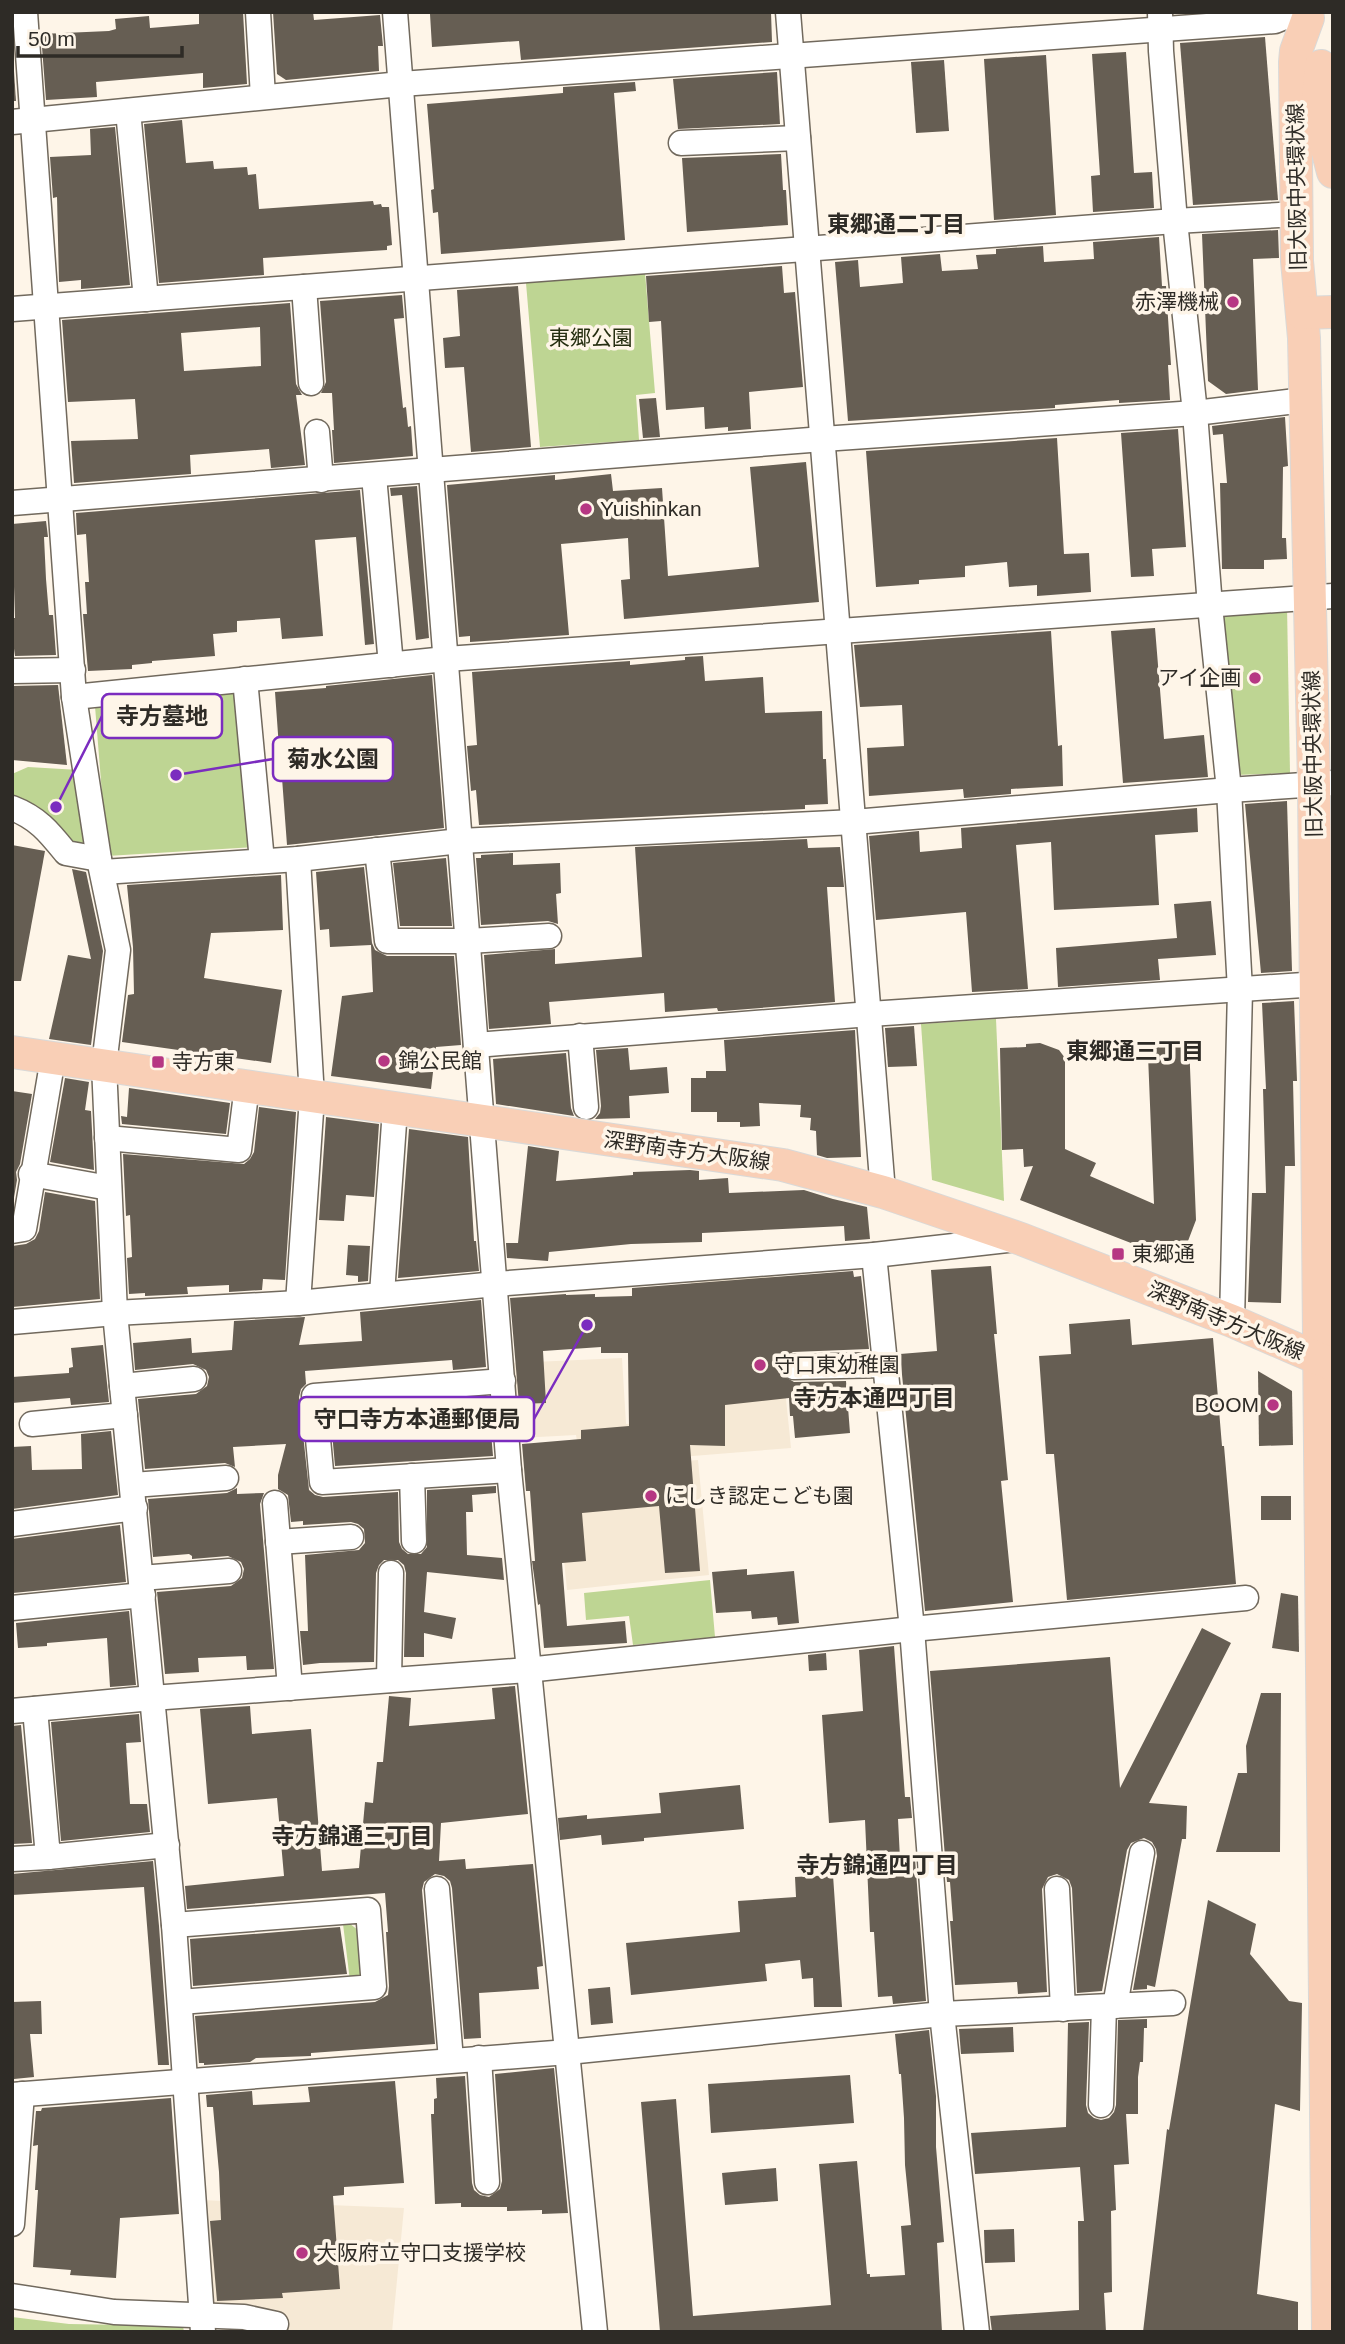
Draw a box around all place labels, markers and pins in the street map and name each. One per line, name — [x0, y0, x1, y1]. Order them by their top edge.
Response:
place label: 赤澤機械 — [1135, 290, 1219, 313]
marker: 赤澤機械 — [1225, 294, 1241, 310]
place label: Yuishinkan — [600, 497, 702, 520]
marker: Yuishinkan — [578, 501, 594, 517]
place label: アイ企画 — [1158, 666, 1241, 689]
marker: アイ企画 — [1247, 670, 1263, 686]
callout: 寺方墓地 — [102, 694, 222, 738]
callout: 菊水公園 — [273, 737, 393, 781]
place label: 錦公民館 — [398, 1049, 482, 1072]
place label: 寺方東 — [172, 1050, 235, 1073]
marker: 錦公民館 — [376, 1053, 392, 1069]
marker: 寺方東 — [150, 1054, 166, 1070]
place label: 東郷通 — [1132, 1242, 1195, 1265]
marker: 東郷通 — [1110, 1246, 1126, 1262]
place label: 守口東幼稚園 — [774, 1353, 900, 1376]
marker: 守口東幼稚園 — [752, 1357, 768, 1373]
place label: BOOM — [1195, 1393, 1259, 1416]
callout: 守口寺方本通郵便局 — [299, 1397, 534, 1441]
marker: BOOM — [1265, 1397, 1281, 1413]
place label: にしき認定こども園 — [665, 1484, 854, 1507]
marker: にしき認定こども園 — [643, 1488, 659, 1504]
place label: 大阪府立守口支援学校 — [316, 2241, 526, 2264]
marker: 大阪府立守口支援学校 — [294, 2245, 310, 2261]

